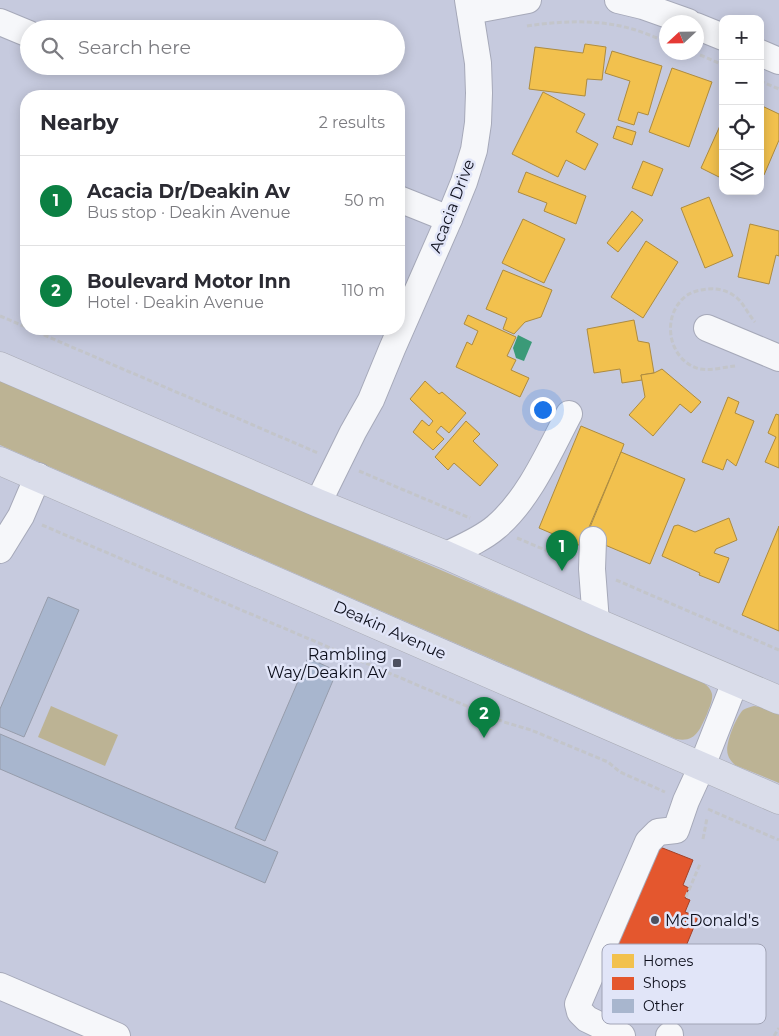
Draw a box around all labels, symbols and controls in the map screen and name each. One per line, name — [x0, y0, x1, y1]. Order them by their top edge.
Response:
north arrow — [659, 15, 704, 60]
map controls — [719, 15, 764, 195]
button: + — [719, 15, 764, 60]
search box — [20, 20, 405, 75]
icon: search — [38, 34, 66, 62]
text: Search here — [78, 36, 191, 59]
button: − — [719, 60, 764, 105]
button: locate — [719, 105, 764, 150]
text: Nearby — [40, 110, 119, 135]
text: 2 results — [319, 113, 385, 132]
button: layers — [719, 150, 764, 195]
street label: Acacia Drive — [425, 157, 479, 255]
text: Acacia Dr/Deakin Av — [87, 180, 290, 203]
text: 1 — [53, 191, 59, 210]
text: 50 m — [344, 191, 385, 210]
text: Bus stop · Deakin Avenue — [87, 203, 290, 222]
text: Boulevard Motor Inn — [87, 270, 291, 293]
text: 2 — [51, 281, 61, 300]
text: 110 m — [342, 281, 385, 300]
text: Hotel · Deakin Avenue — [87, 293, 264, 312]
your location — [530, 397, 556, 423]
pin: 1 — [546, 530, 578, 571]
street label: Deakin Avenue — [331, 597, 449, 663]
place label: Rambling Way/Deakin Av — [267, 645, 387, 682]
marker: Rambling Way/Deakin Av — [391, 657, 403, 669]
pin: 2 — [468, 697, 500, 738]
place label: McDonald's — [665, 911, 759, 930]
marker: McDonald's — [649, 914, 661, 926]
legend — [602, 944, 766, 1024]
text: Homes — [643, 952, 693, 970]
text: Shops — [643, 974, 686, 992]
text: Other — [643, 997, 684, 1015]

